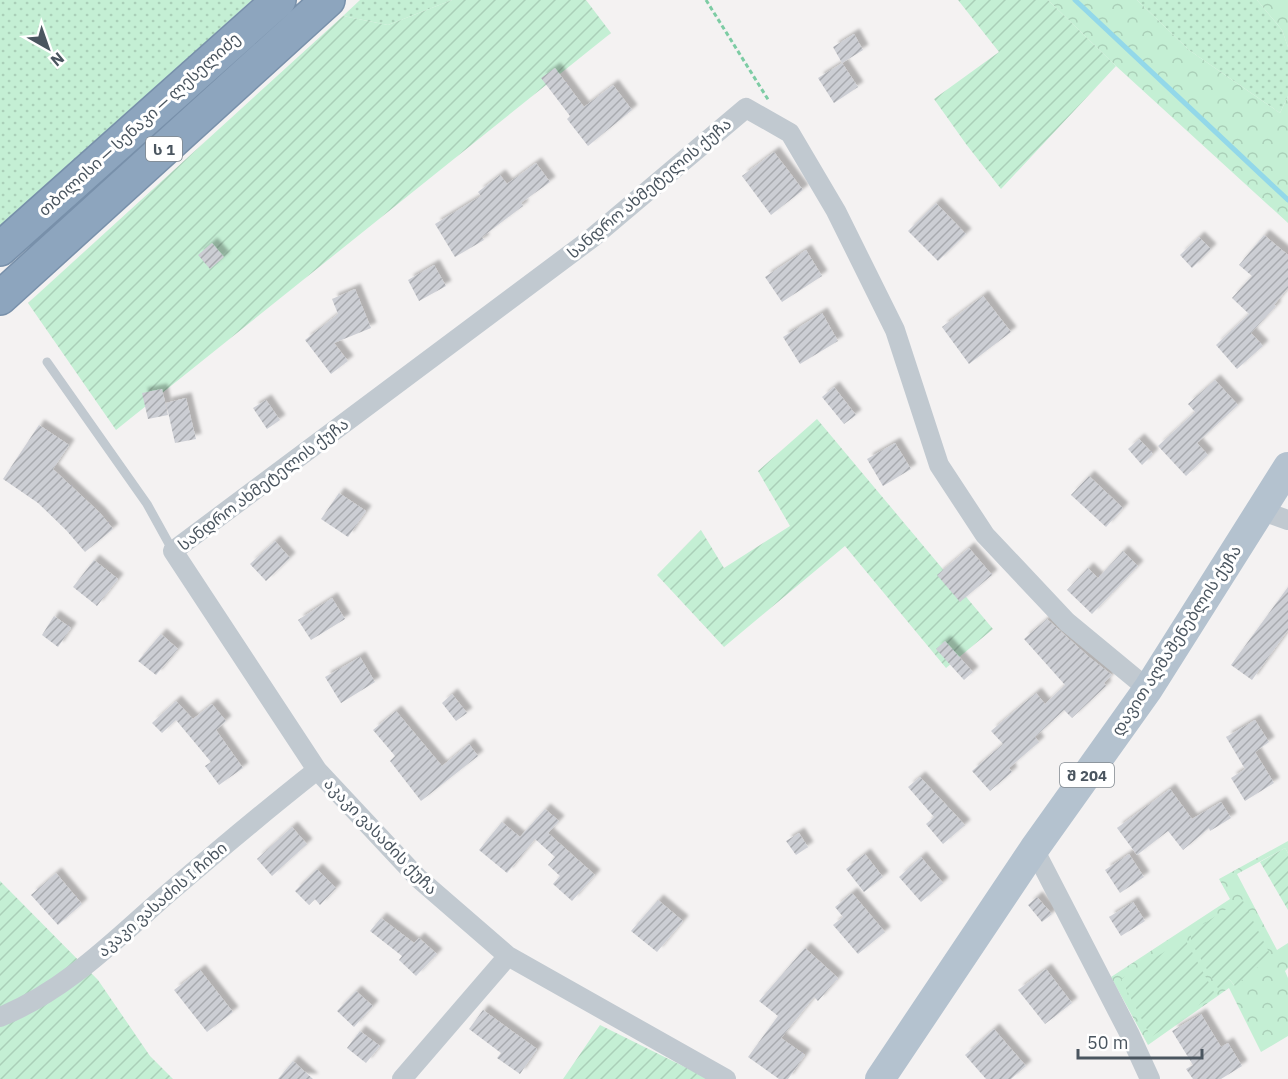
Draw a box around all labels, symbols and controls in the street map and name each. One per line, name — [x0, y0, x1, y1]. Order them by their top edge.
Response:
north arrow — [18, 18, 78, 78]
street label: თბილისი — სენაკი — ლესელიძე — [34, 28, 245, 221]
text: N — [47, 48, 69, 71]
street label: სანდრო ახმეტელის ქუჩა — [563, 113, 736, 263]
road number: ს 1 — [146, 137, 182, 161]
street label: სანდრო ახმეტელის ქუჩა — [174, 413, 353, 555]
street label: დავით აღმაშენებლის ქუჩა — [1107, 541, 1246, 740]
road number: შ 204 — [1060, 763, 1114, 787]
street label: აკაკი ვასაძის ქუჩა — [320, 773, 442, 899]
street label: აკაკი ვასაძის I ჩიხი — [93, 837, 231, 961]
scale bar — [1078, 1022, 1202, 1060]
text: 50 m — [1087, 1031, 1129, 1054]

